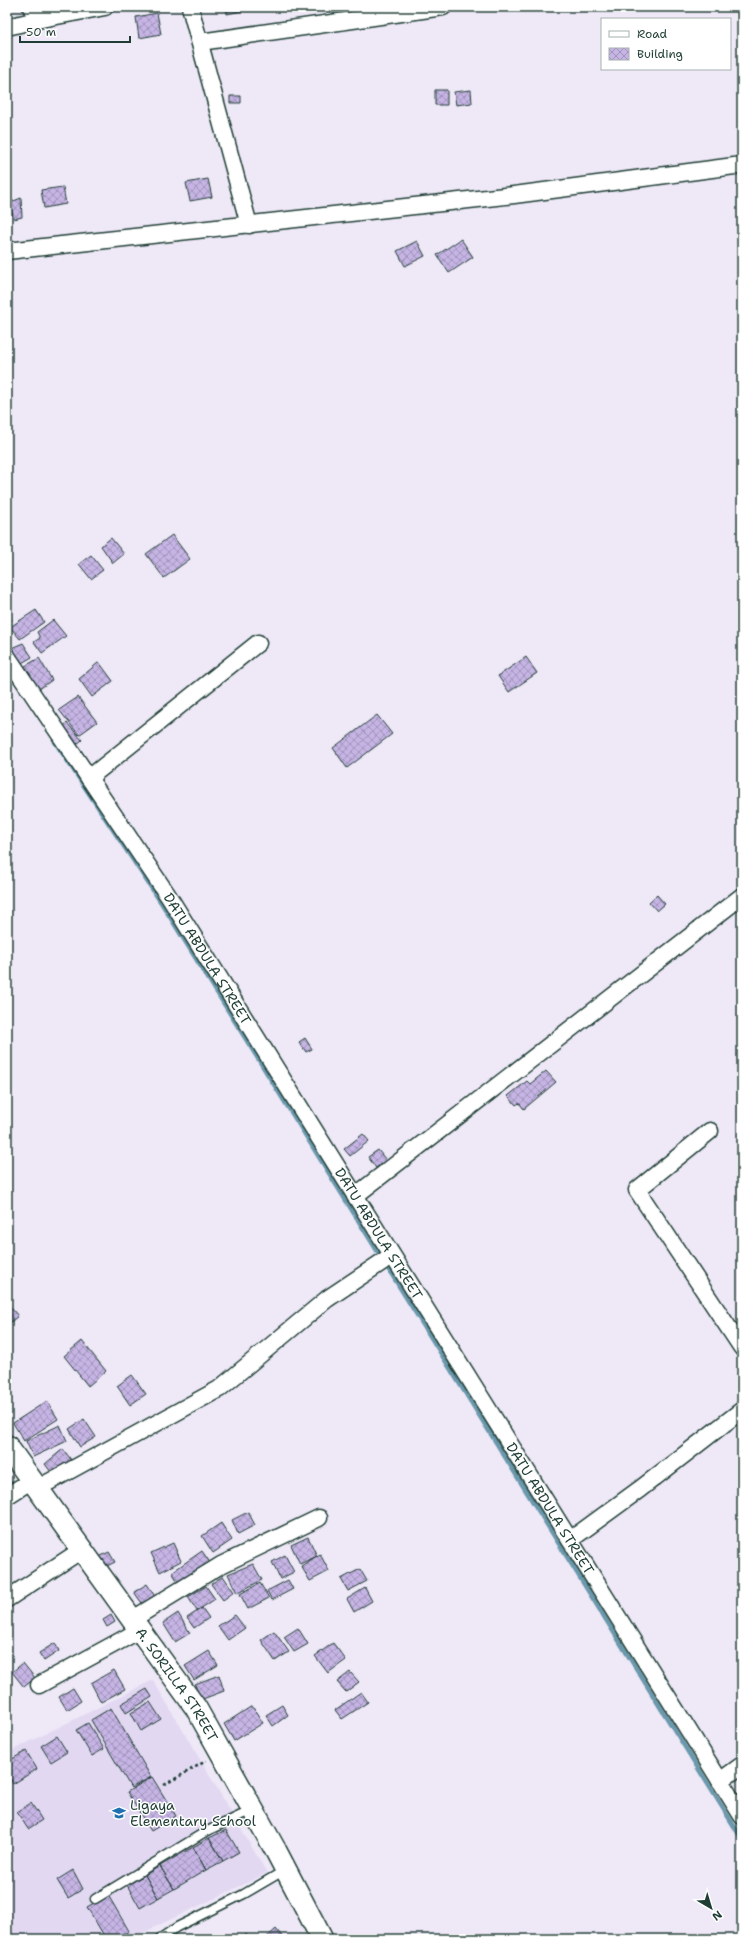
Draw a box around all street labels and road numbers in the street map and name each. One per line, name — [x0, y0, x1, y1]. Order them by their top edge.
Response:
street label: DATU ABDULA STREET — [160, 889, 255, 1028]
street label: DATU ABDULA STREET — [331, 1164, 427, 1303]
street label: DATU ABDULA STREET — [502, 1439, 598, 1578]
street label: A. SORILLA STREET — [132, 1624, 222, 1745]

